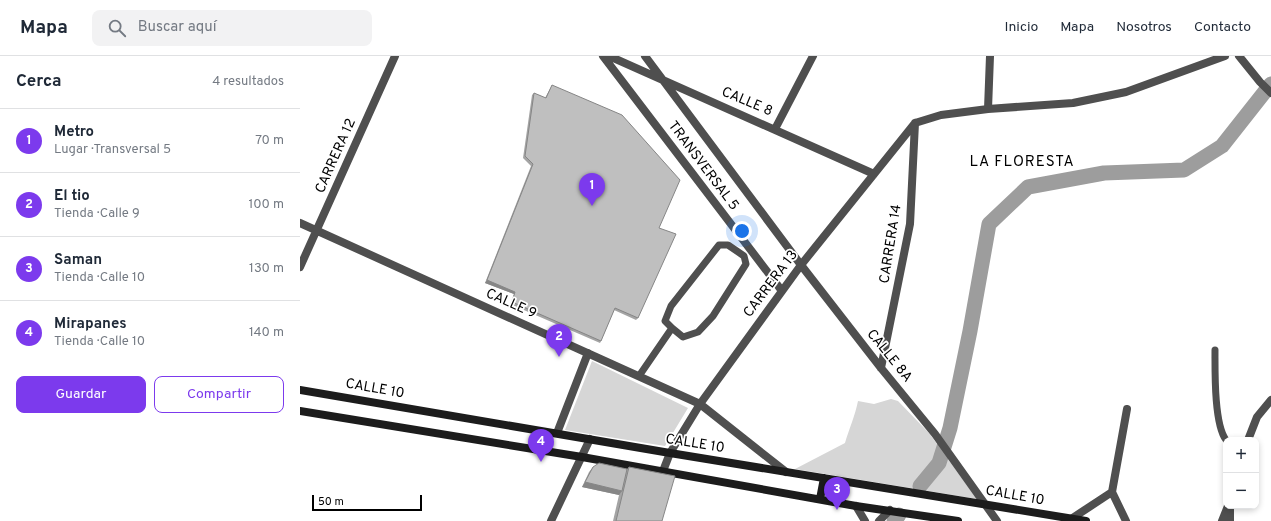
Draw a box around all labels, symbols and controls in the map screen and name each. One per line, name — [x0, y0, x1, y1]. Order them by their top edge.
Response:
search box — [92, 10, 372, 46]
text: Mapa — [20, 16, 68, 40]
icon: search — [106, 17, 128, 39]
text: Buscar aquí — [138, 18, 217, 37]
text: Inicio — [1005, 19, 1038, 36]
text: Mapa — [1060, 19, 1094, 36]
text: Nosotros — [1116, 19, 1172, 36]
text: Contacto — [1194, 19, 1251, 36]
text: Cerca — [16, 71, 62, 93]
text: 4 resultados — [212, 74, 284, 90]
street label: CALLE 8 — [719, 84, 775, 120]
street label: CARRERA 12 — [312, 116, 360, 196]
street label: TRANSVERSAL 5 — [664, 118, 742, 214]
text: Metro — [54, 123, 94, 142]
text: 1 — [26, 133, 32, 149]
text: 70 m — [255, 133, 284, 149]
text: Lugar · Transversal 5 — [54, 142, 171, 158]
district label: LA FLORESTA — [969, 153, 1075, 172]
pin: 1 — [579, 173, 605, 206]
text: El tio — [54, 187, 90, 206]
text: 2 — [25, 197, 33, 213]
text: 100 m — [248, 197, 284, 213]
street label: CARRERA 14 — [876, 203, 906, 285]
text: Tienda · Calle 9 — [54, 206, 140, 222]
your location — [732, 221, 752, 241]
street label: CARRERA 13 — [740, 247, 802, 321]
text: Saman — [54, 251, 102, 270]
text: 3 — [25, 261, 33, 277]
text: 130 m — [249, 261, 284, 277]
text: Tienda · Calle 10 — [54, 270, 145, 286]
street label: CALLE 9 — [483, 285, 539, 323]
text: Mirapanes — [54, 315, 127, 334]
pin: 2 — [546, 324, 572, 357]
text: 4 — [25, 325, 33, 341]
text: 140 m — [249, 325, 284, 341]
street label: CALLE 8A — [862, 326, 916, 386]
text: Tienda · Calle 10 — [54, 334, 145, 350]
street label: CALLE 10 — [344, 375, 406, 403]
button: Guardar — [16, 376, 146, 413]
button: Compartir — [154, 376, 284, 413]
pin: 4 — [528, 429, 554, 462]
street label: CALLE 10 — [664, 431, 726, 457]
map controls — [1223, 437, 1259, 509]
button: + — [1223, 437, 1259, 473]
button: − — [1223, 473, 1259, 509]
pin: 3 — [824, 477, 850, 510]
street label: CALLE 10 — [984, 482, 1046, 510]
scale bar — [312, 493, 422, 512]
text: 50 m — [318, 495, 344, 509]

